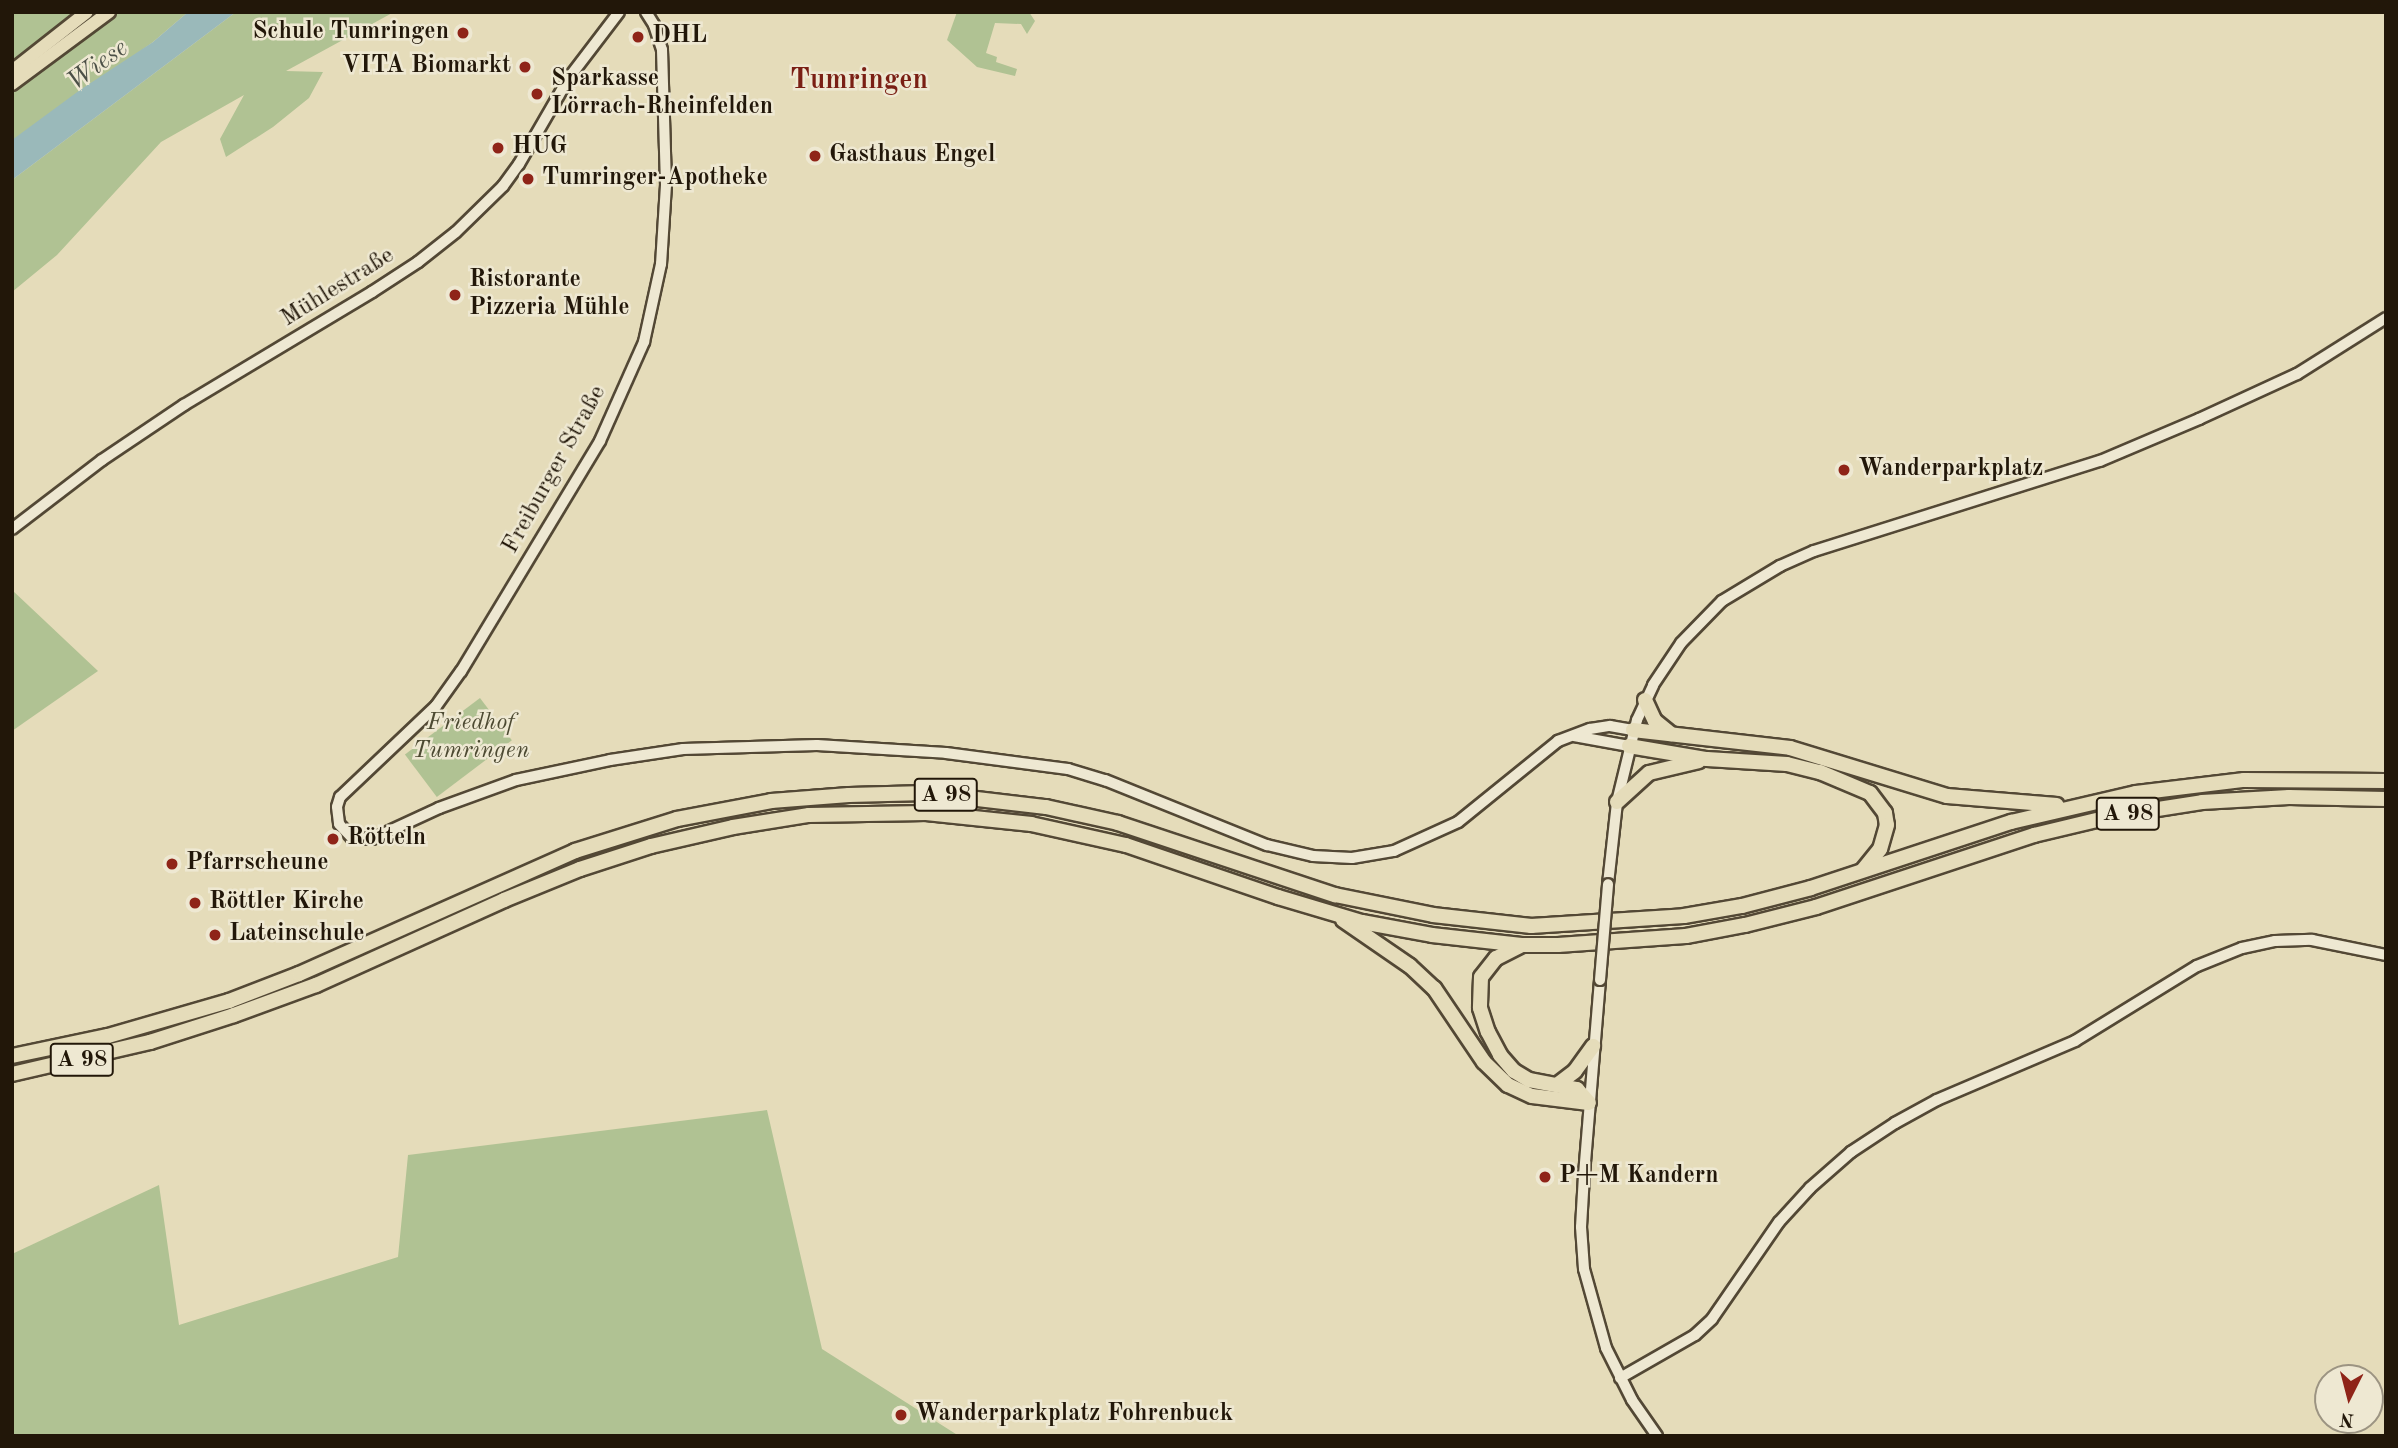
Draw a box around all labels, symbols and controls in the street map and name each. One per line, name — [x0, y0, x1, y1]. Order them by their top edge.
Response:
place label: Schule Tumringen — [252, 19, 449, 47]
place label: DHL — [652, 23, 707, 51]
marker: Schule Tumringen — [455, 25, 471, 41]
marker: DHL — [630, 29, 646, 45]
water label: Wiese — [61, 33, 135, 99]
place label: VITA Biomarkt — [342, 53, 511, 81]
marker: VITA Biomarkt — [517, 59, 533, 75]
district label: Tumringen — [790, 64, 928, 98]
place label: Sparkasse Lörrach-Rheinfelden — [551, 66, 773, 122]
marker: Sparkasse Lörrach-Rheinfelden — [529, 86, 545, 102]
place label: HUG — [512, 134, 567, 162]
marker: HUG — [490, 140, 506, 156]
place label: Gasthaus Engel — [829, 142, 995, 170]
marker: Gasthaus Engel — [807, 148, 823, 164]
place label: Tumringer-Apotheke — [542, 165, 768, 193]
marker: Tumringer-Apotheke — [520, 171, 536, 187]
street label: Mühlestraße — [276, 242, 400, 334]
place label: Ristorante Pizzeria Mühle — [469, 267, 630, 323]
marker: Ristorante Pizzeria Mühle — [447, 287, 463, 303]
street label: Freiburger Straße — [497, 381, 613, 559]
place label: Wanderparkplatz — [1858, 456, 2043, 484]
marker: Wanderparkplatz — [1836, 462, 1852, 478]
park label: Friedhof Tumringen — [413, 710, 529, 766]
road number: A 98 — [913, 776, 979, 814]
road number: A 98 — [2095, 794, 2161, 834]
place label: Rötteln — [347, 825, 426, 853]
marker: Rötteln — [325, 831, 341, 847]
place label: Pfarrscheune — [186, 850, 328, 878]
marker: Pfarrscheune — [164, 856, 180, 872]
place label: Röttler Kirche — [209, 889, 364, 917]
marker: Röttler Kirche — [187, 895, 203, 911]
place label: Lateinschule — [229, 921, 365, 949]
marker: Lateinschule — [207, 927, 223, 943]
road number: A 98 — [49, 1040, 115, 1079]
place label: P+M Kandern — [1559, 1163, 1719, 1191]
marker: P+M Kandern — [1537, 1169, 1553, 1185]
north arrow — [2314, 1364, 2384, 1434]
place label: Wanderparkplatz Fohrenbuck — [915, 1401, 1233, 1429]
marker: Wanderparkplatz Fohrenbuck — [893, 1407, 909, 1423]
text: N — [2339, 1408, 2355, 1429]

